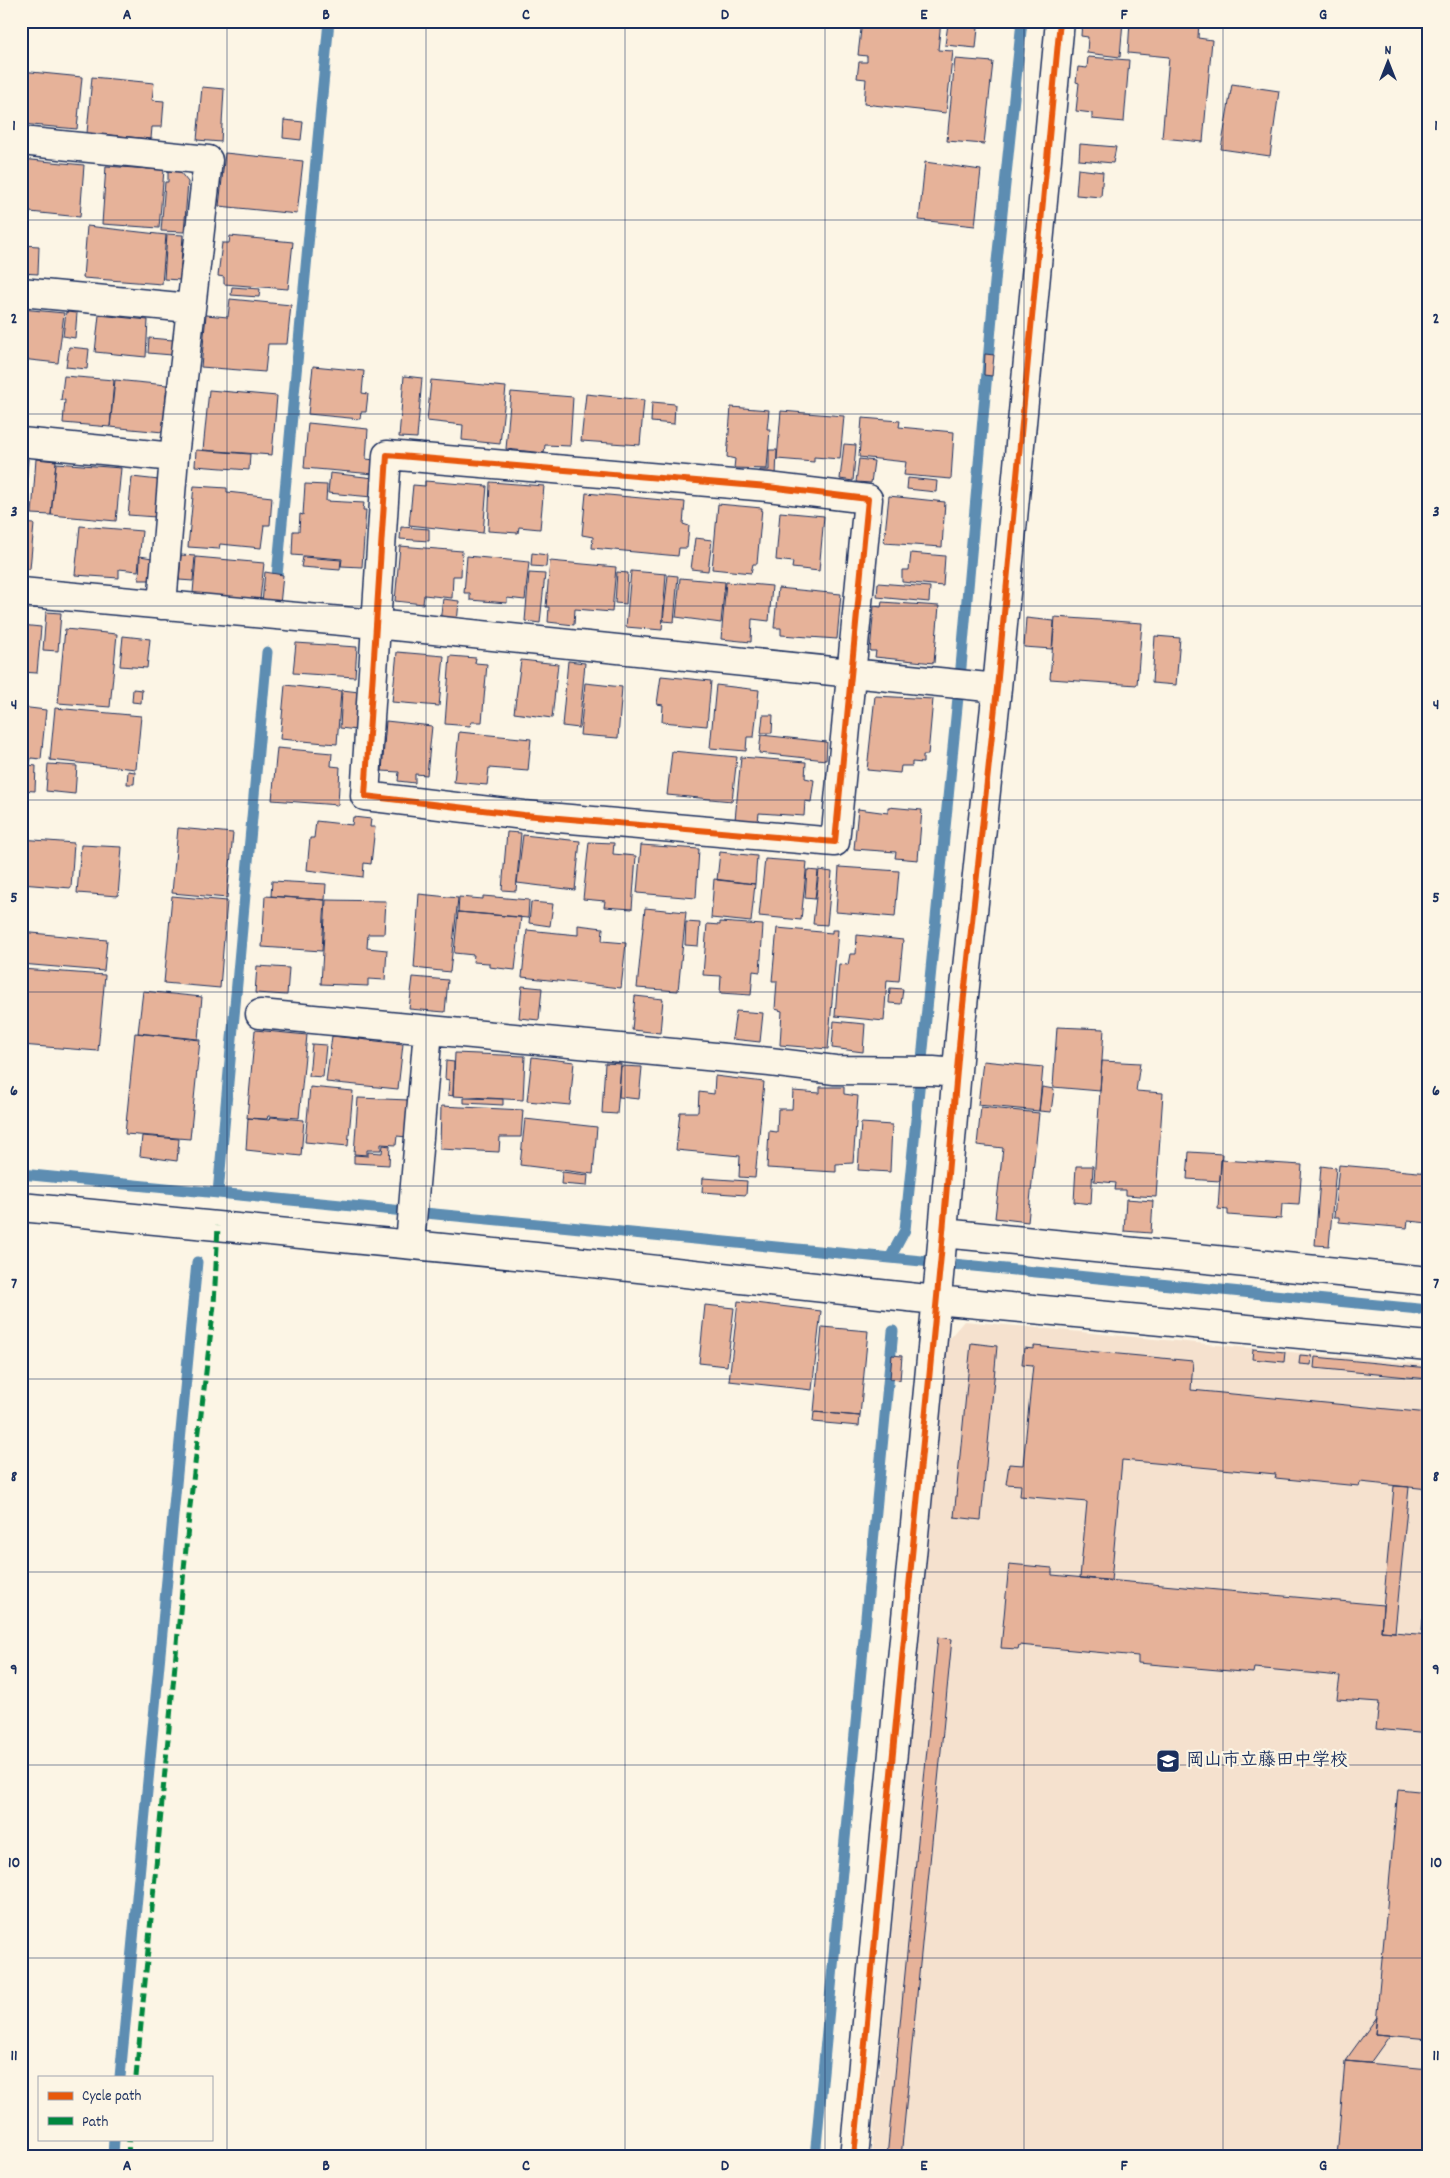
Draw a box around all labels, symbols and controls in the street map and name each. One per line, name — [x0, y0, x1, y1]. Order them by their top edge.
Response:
text: A — [123, 4, 132, 27]
text: B — [322, 4, 330, 27]
text: C — [522, 4, 530, 27]
text: D — [721, 4, 730, 27]
text: E — [920, 4, 928, 27]
text: F — [1120, 4, 1128, 27]
text: G — [1319, 4, 1327, 27]
north arrow — [1362, 38, 1412, 88]
text: N — [1385, 41, 1392, 61]
text: 1 — [12, 115, 16, 138]
text: 1 — [1434, 115, 1438, 138]
text: 2 — [11, 308, 18, 331]
text: 2 — [1433, 308, 1440, 331]
text: 3 — [10, 501, 18, 524]
text: 3 — [1432, 501, 1440, 524]
text: 4 — [11, 694, 17, 717]
text: 4 — [1433, 694, 1439, 717]
text: 5 — [10, 887, 18, 910]
text: 5 — [1432, 887, 1440, 910]
text: 6 — [10, 1080, 18, 1103]
text: 6 — [1432, 1080, 1440, 1103]
text: 7 — [11, 1273, 17, 1296]
text: 7 — [1433, 1273, 1439, 1296]
text: 8 — [11, 1466, 18, 1489]
text: 8 — [1433, 1466, 1440, 1489]
text: 9 — [10, 1659, 18, 1682]
text: 9 — [1432, 1659, 1440, 1682]
school or university icon: 岡山市立藤田中学校 — [1155, 1748, 1181, 1774]
place label: 岡山市立藤田中学校 — [1186, 1749, 1348, 1774]
text: 10 — [8, 1852, 20, 1875]
text: 10 — [1430, 1852, 1442, 1875]
text: 11 — [10, 2045, 18, 2068]
text: 11 — [1432, 2045, 1440, 2068]
legend — [38, 2076, 212, 2140]
text: Cycle path — [82, 2086, 142, 2108]
text: Path — [82, 2112, 108, 2134]
text: A — [123, 2155, 132, 2178]
text: B — [322, 2155, 330, 2178]
text: C — [522, 2155, 530, 2178]
text: D — [721, 2155, 730, 2178]
text: E — [920, 2155, 928, 2178]
text: F — [1120, 2155, 1128, 2178]
text: G — [1319, 2155, 1327, 2178]

